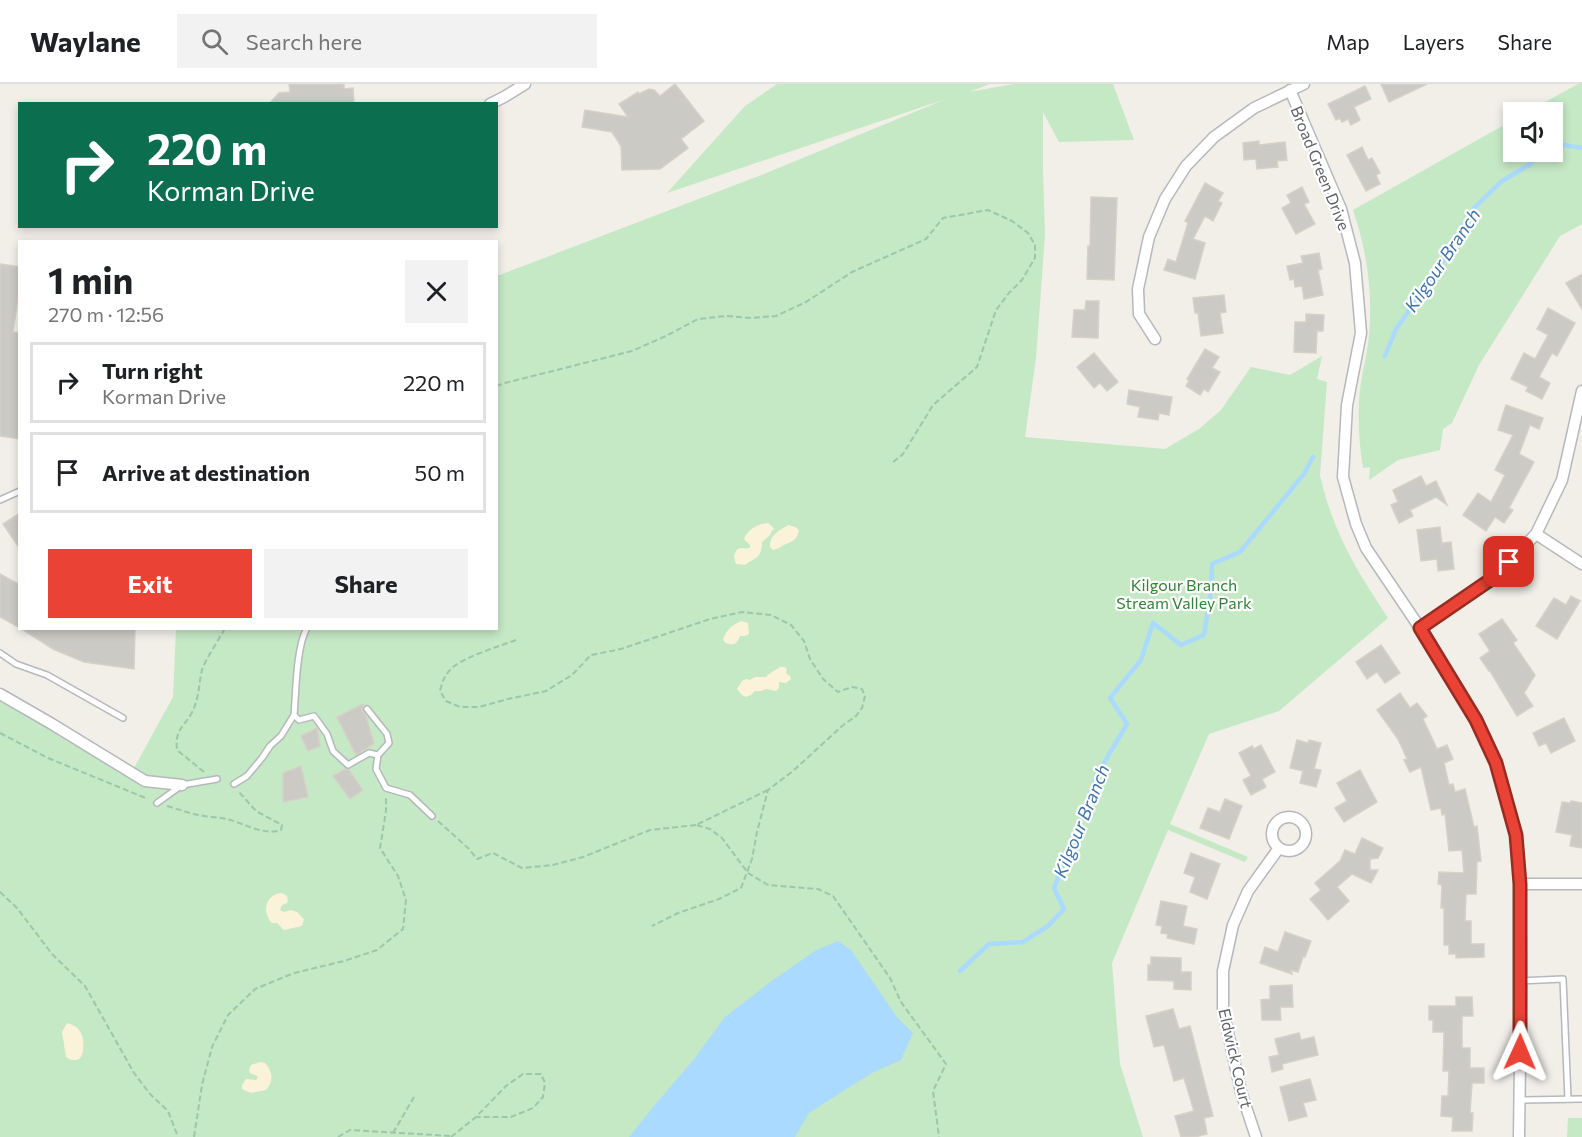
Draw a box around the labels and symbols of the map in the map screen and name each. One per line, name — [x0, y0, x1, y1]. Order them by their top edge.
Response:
street label: Broad Green Drive — [1287, 103, 1355, 233]
water label: Kilgour Branch — [1399, 204, 1485, 316]
pin — [1483, 536, 1534, 587]
park label: Kilgour Branch Stream Valley Park — [1116, 575, 1252, 612]
water label: Kilgour Branch — [1048, 761, 1114, 881]
street label: Eldwick Court — [1215, 1006, 1257, 1110]
position arrow — [1488, 1020, 1552, 1084]

